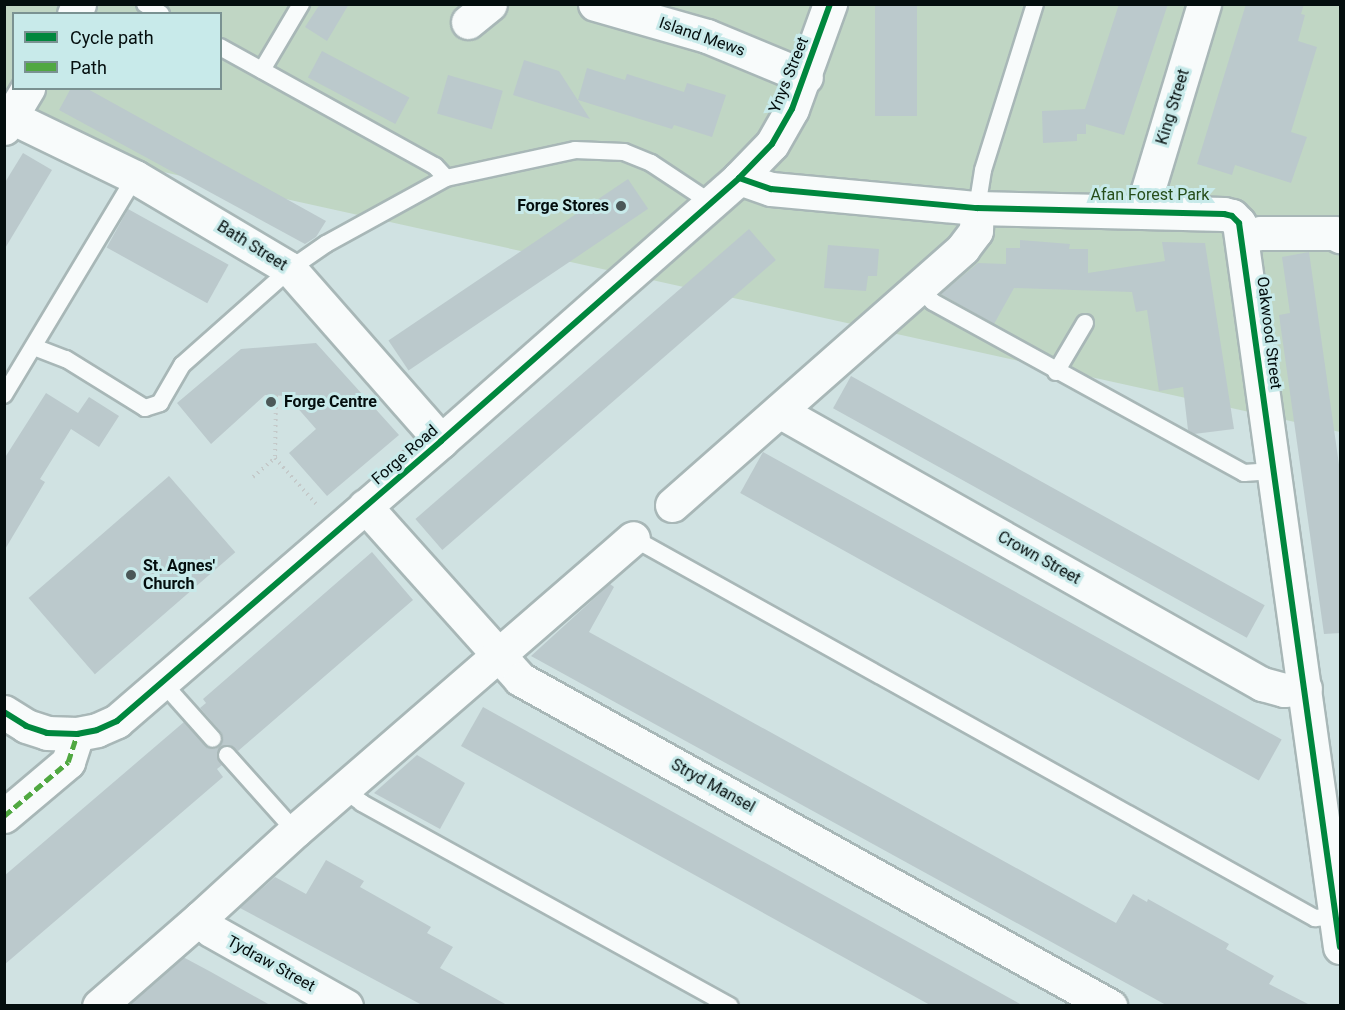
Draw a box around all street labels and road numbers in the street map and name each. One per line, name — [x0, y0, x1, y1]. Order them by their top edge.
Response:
street label: Island Mews — [656, 13, 748, 61]
street label: Ynys Street — [765, 34, 813, 116]
street label: King Street — [1152, 67, 1194, 147]
street label: Bath Street — [213, 217, 291, 275]
street label: Oakwood Street — [1253, 276, 1285, 390]
street label: Forge Road — [368, 421, 442, 489]
street label: Crown Street — [994, 527, 1084, 589]
street label: Stryd Mansel — [668, 755, 758, 817]
street label: Tydraw Street — [224, 932, 318, 996]

